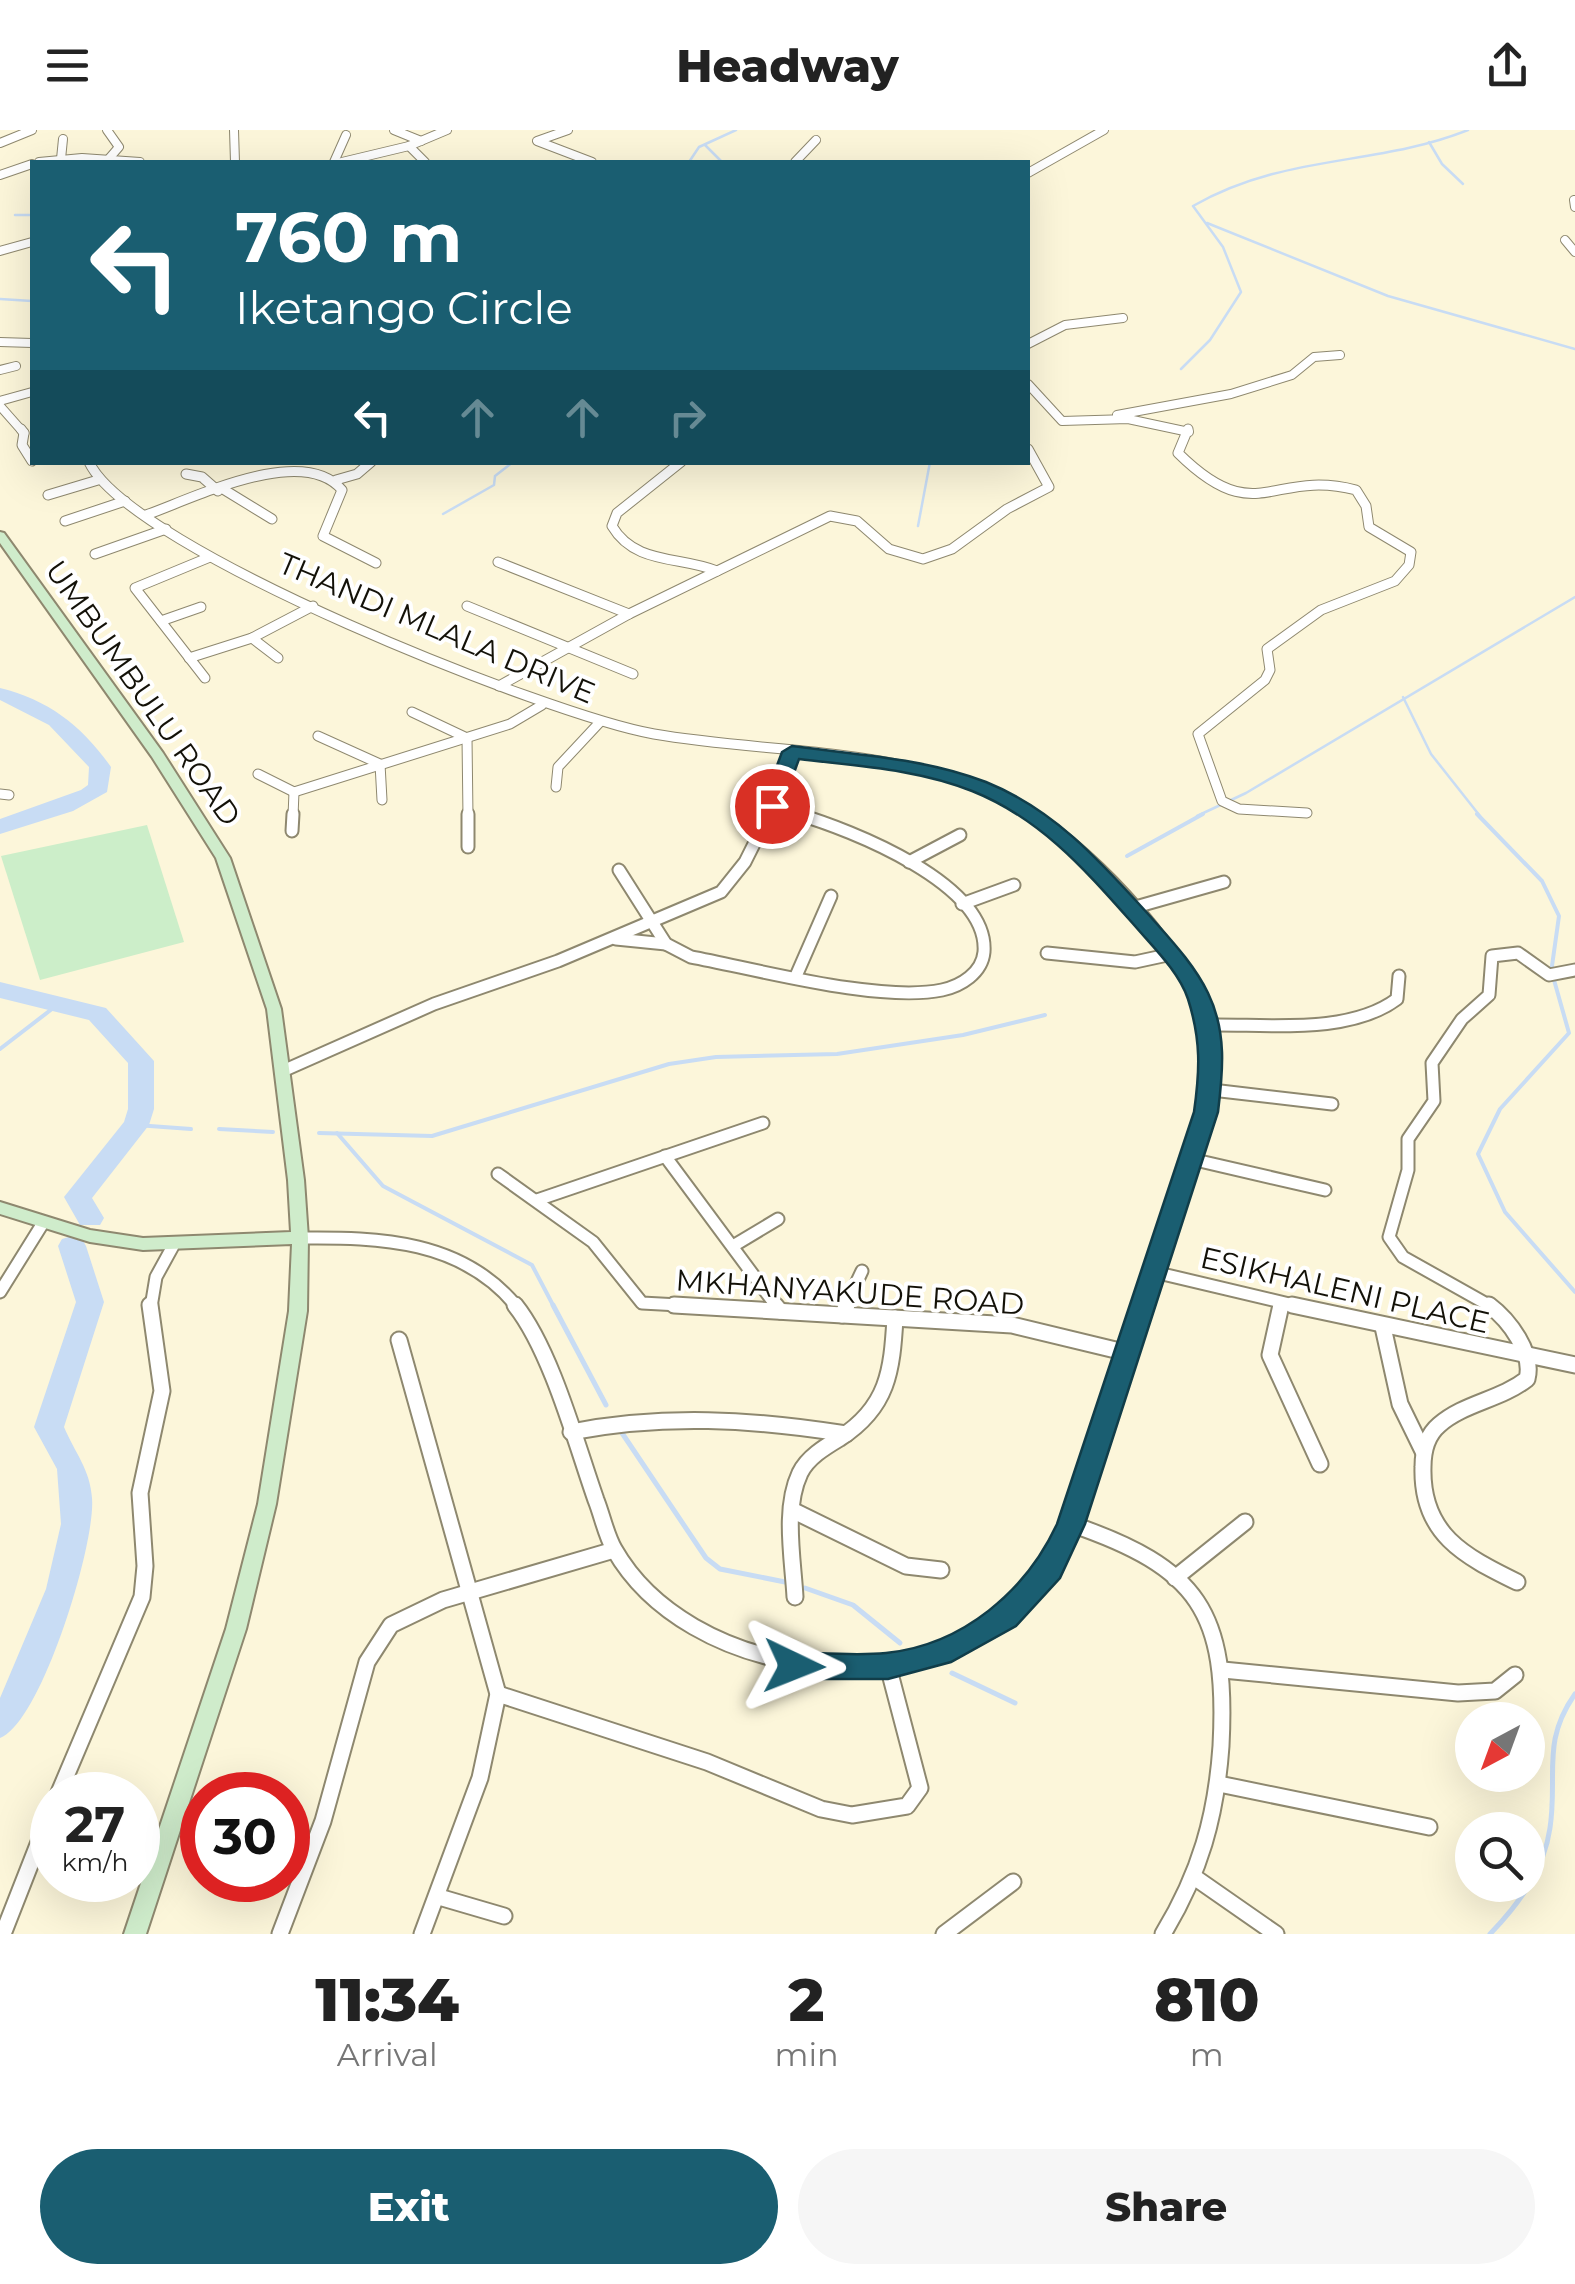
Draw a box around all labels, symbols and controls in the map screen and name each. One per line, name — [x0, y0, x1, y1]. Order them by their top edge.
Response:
icon: menu — [40, 38, 95, 93]
text: Headway — [676, 38, 899, 93]
icon: share — [1480, 38, 1535, 93]
text: 760 m — [235, 194, 462, 280]
icon: left — [70, 200, 200, 330]
text: Iketango Circle — [235, 280, 573, 335]
icon: left — [345, 390, 400, 445]
icon: ahead — [450, 390, 505, 445]
icon: ahead — [555, 390, 610, 445]
icon: right — [660, 390, 715, 445]
street label: THANDI MLALA DRIVE — [273, 545, 601, 711]
street label: UMBUMBULU ROAD — [37, 553, 249, 833]
pin — [730, 764, 815, 849]
icon: arrive — [745, 779, 800, 834]
street label: ESIKHALENI PLACE — [1197, 1239, 1493, 1341]
street label: MKHANYAKUDE ROAD — [674, 1261, 1026, 1323]
position arrow — [742, 1614, 846, 1718]
north arrow — [1455, 1702, 1545, 1792]
map controls — [1455, 1702, 1545, 1902]
speed limit sign: 30 — [180, 1772, 310, 1902]
text: 27 — [65, 1794, 125, 1855]
button: search — [1455, 1812, 1545, 1902]
text: km/h — [62, 1847, 128, 1877]
text: 11:34 — [315, 1963, 459, 2036]
text: 2 — [789, 1963, 825, 2036]
text: 810 — [1154, 1963, 1260, 2036]
text: Arrival — [337, 2035, 438, 2074]
text: min — [774, 2035, 839, 2074]
text: m — [1190, 2035, 1224, 2074]
button: Exit — [40, 2149, 778, 2264]
button: Share — [798, 2149, 1535, 2264]

